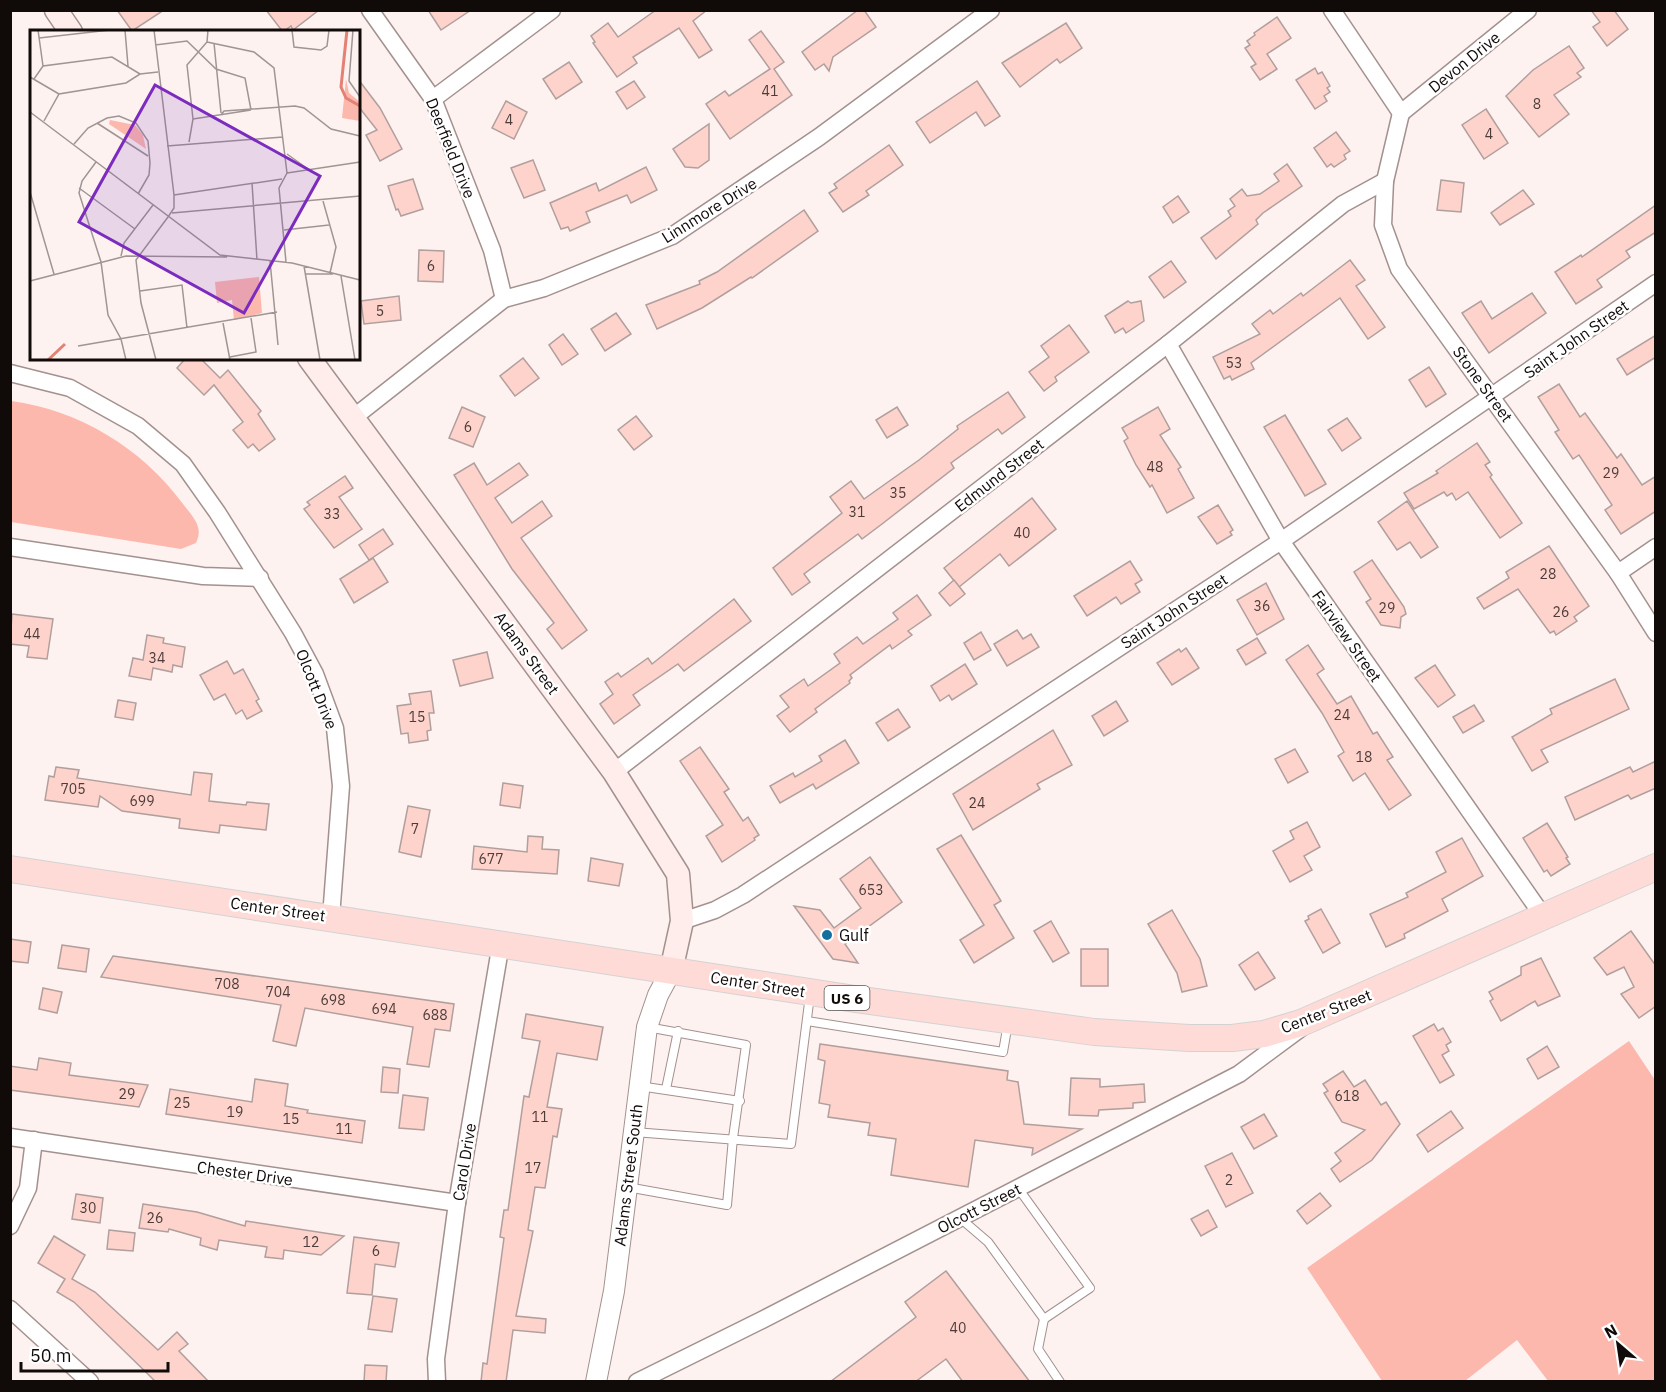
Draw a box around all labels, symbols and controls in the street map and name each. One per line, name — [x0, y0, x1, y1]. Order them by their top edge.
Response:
street label: Devon Drive — [1424, 27, 1504, 97]
inset map — [30, 30, 360, 360]
house number: 41 — [762, 82, 778, 100]
street label: Deerfield Drive — [422, 95, 480, 201]
house number: 8 — [1533, 95, 1541, 113]
house number: 4 — [505, 111, 513, 129]
house number: 4 — [1485, 125, 1493, 143]
street label: Linnmore Drive — [658, 173, 761, 247]
house number: 6 — [427, 257, 435, 275]
street label: Saint John Street — [1520, 295, 1632, 383]
house number: 5 — [376, 302, 384, 320]
street label: Stone Street — [1449, 342, 1517, 426]
house number: 53 — [1226, 354, 1242, 372]
house number: 6 — [464, 418, 472, 436]
street label: Edmund Street — [950, 434, 1048, 516]
house number: 48 — [1147, 458, 1163, 476]
house number: 29 — [1603, 464, 1619, 482]
house number: 35 — [890, 484, 906, 502]
house number: 31 — [849, 503, 865, 521]
house number: 33 — [324, 505, 340, 523]
house number: 40 — [1014, 524, 1030, 542]
house number: 28 — [1540, 565, 1556, 583]
street label: Saint John Street — [1117, 569, 1231, 653]
street label: Fairview Street — [1308, 586, 1386, 686]
house number: 36 — [1254, 597, 1270, 615]
house number: 29 — [1379, 599, 1395, 617]
house number: 26 — [1553, 603, 1569, 621]
street label: Adams Street — [490, 608, 564, 698]
house number: 44 — [24, 625, 40, 643]
street label: Olcott Drive — [292, 646, 342, 732]
house number: 34 — [149, 649, 165, 667]
house number: 24 — [1334, 706, 1350, 724]
house number: 15 — [409, 708, 425, 726]
house number: 18 — [1356, 748, 1372, 766]
house number: 705 — [60, 780, 86, 798]
house number: 699 — [129, 792, 155, 810]
house number: 24 — [969, 794, 985, 812]
house number: 7 — [411, 820, 419, 838]
house number: 677 — [478, 850, 504, 868]
house number: 653 — [858, 881, 884, 899]
street label: Center Street — [229, 892, 327, 926]
place label: Gulf — [839, 925, 869, 945]
marker: Gulf — [820, 928, 834, 942]
street label: Center Street — [709, 967, 807, 1001]
house number: 708 — [214, 975, 240, 993]
house number: 704 — [265, 983, 291, 1001]
street label: Center Street — [1278, 985, 1374, 1037]
road number: US 6 — [824, 986, 870, 1010]
house number: 698 — [320, 991, 346, 1009]
house number: 694 — [371, 1000, 397, 1018]
house number: 688 — [422, 1006, 448, 1024]
house number: 29 — [119, 1085, 135, 1103]
house number: 618 — [1334, 1087, 1360, 1105]
house number: 25 — [174, 1094, 190, 1112]
house number: 19 — [227, 1103, 243, 1121]
street label: Adams Street South — [609, 1103, 647, 1247]
house number: 11 — [532, 1108, 548, 1126]
house number: 15 — [283, 1110, 299, 1128]
house number: 11 — [336, 1120, 352, 1138]
street label: Carol Drive — [448, 1121, 480, 1202]
street label: Chester Drive — [196, 1156, 294, 1190]
house number: 17 — [525, 1159, 541, 1177]
house number: 2 — [1225, 1171, 1233, 1189]
street label: Olcott Street — [934, 1178, 1024, 1238]
house number: 30 — [80, 1199, 96, 1217]
house number: 26 — [147, 1209, 163, 1227]
house number: 12 — [303, 1233, 319, 1251]
house number: 6 — [372, 1242, 380, 1260]
north arrow — [1588, 1314, 1648, 1374]
house number: 40 — [950, 1319, 966, 1337]
text: N — [1601, 1319, 1621, 1342]
scale bar — [21, 1335, 168, 1373]
text: 50 m — [30, 1344, 72, 1367]

